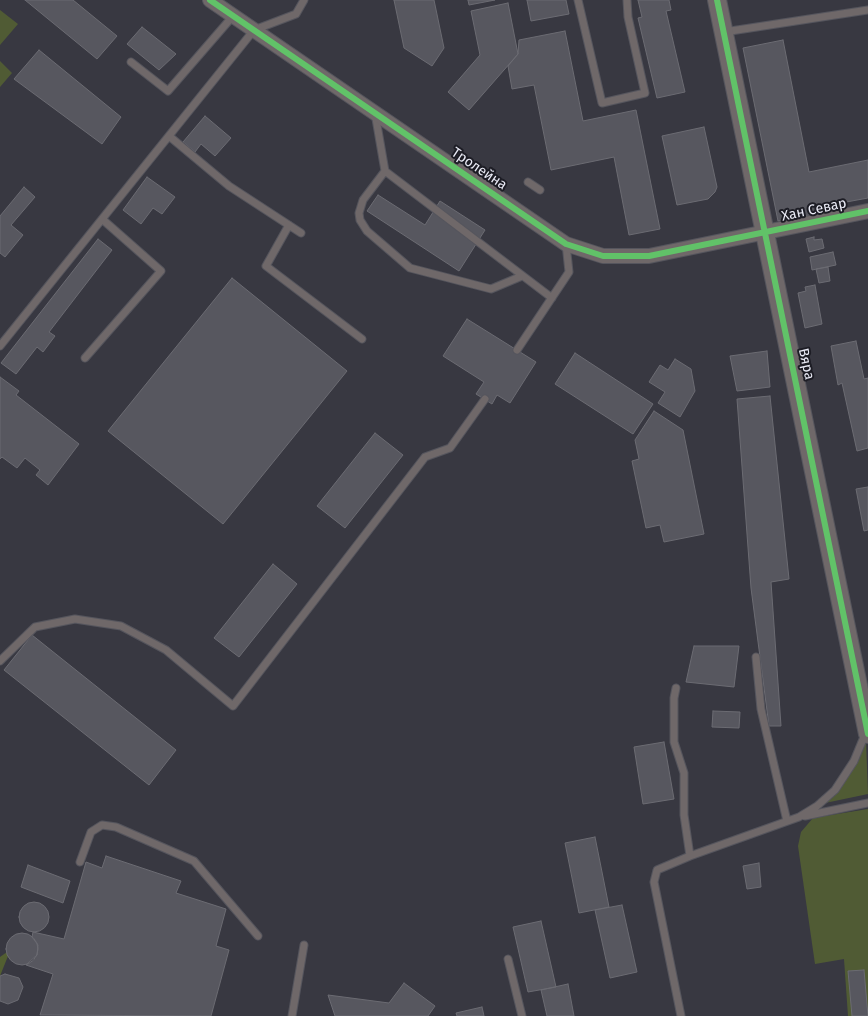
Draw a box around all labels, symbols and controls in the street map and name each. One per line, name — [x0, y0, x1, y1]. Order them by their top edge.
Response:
street label: Тролейна — [448, 144, 510, 194]
street label: Хан Севар — [780, 195, 848, 225]
street label: Вяра — [794, 347, 818, 381]

